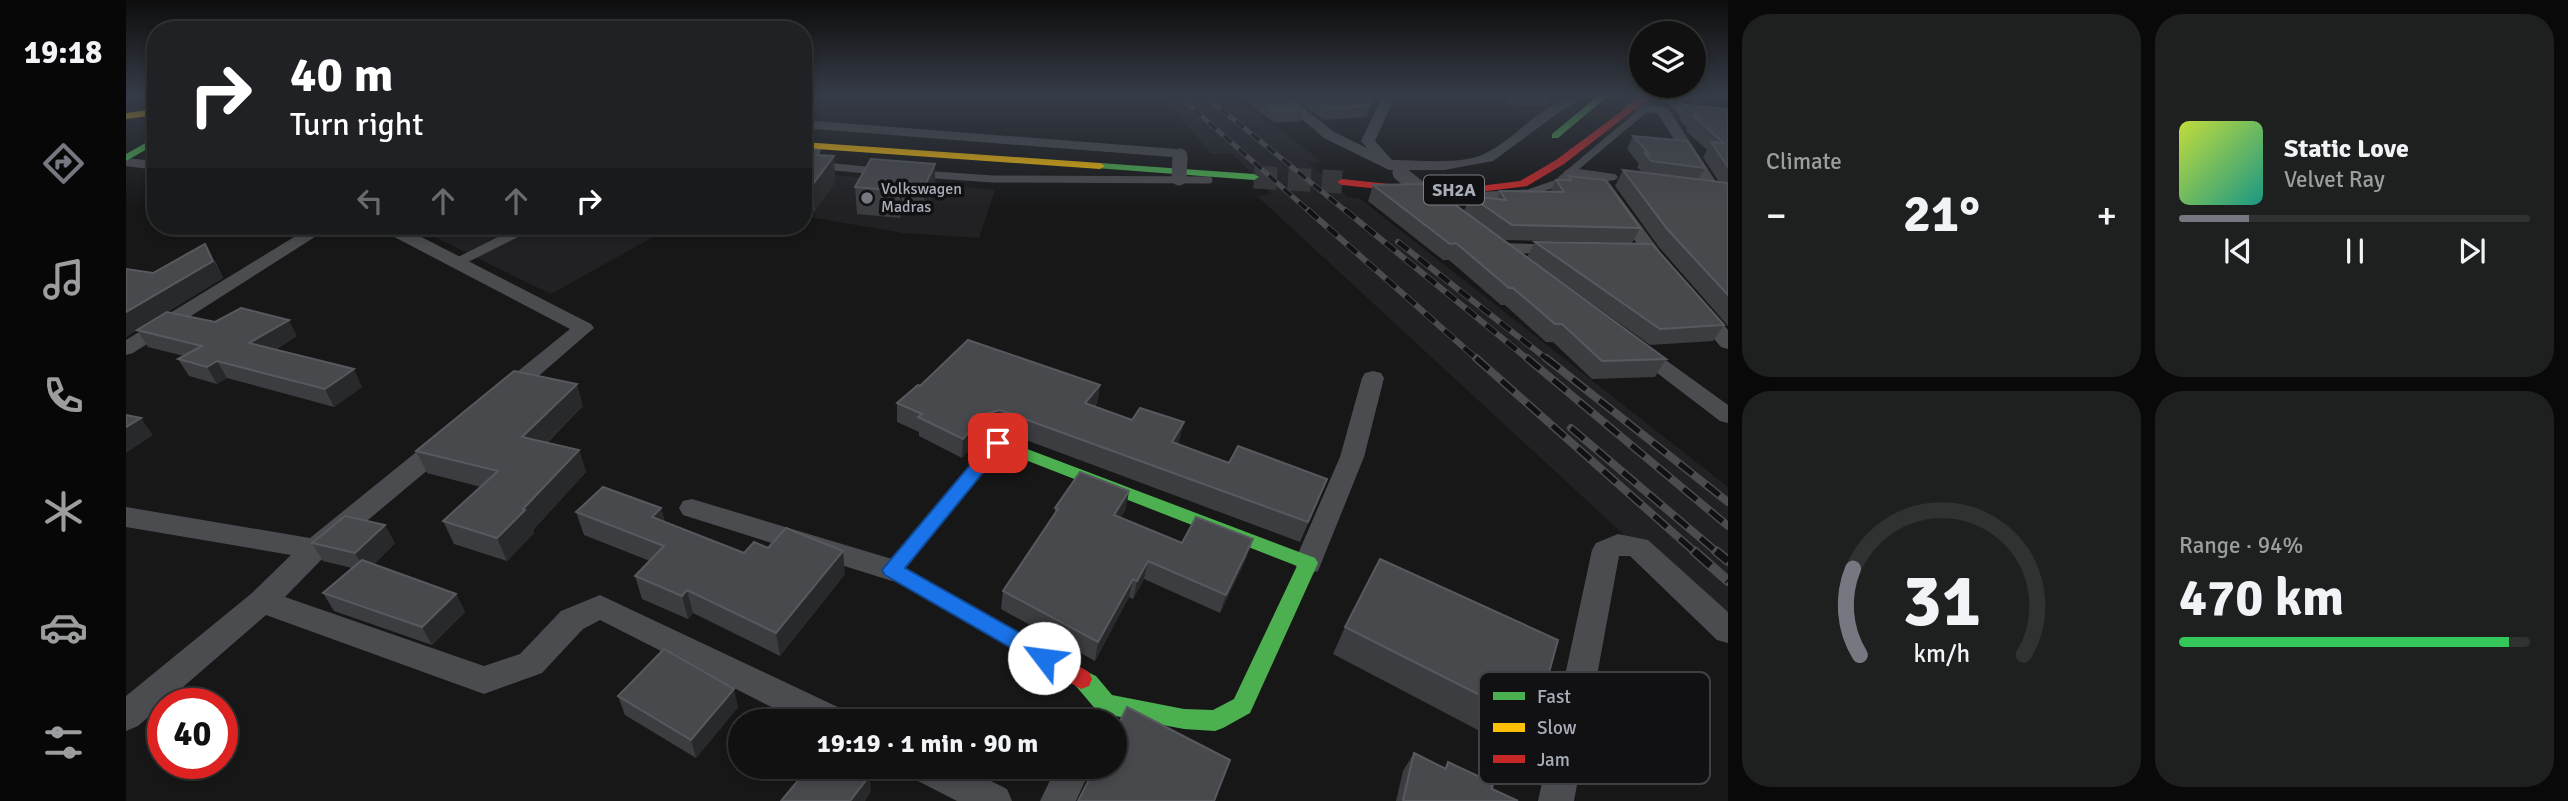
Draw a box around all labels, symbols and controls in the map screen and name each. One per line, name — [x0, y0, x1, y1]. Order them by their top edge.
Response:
map controls — [1629, 21, 1706, 98]
button: layers — [1629, 21, 1706, 98]
text: 19:18 — [24, 33, 102, 72]
text: 40 m — [290, 45, 393, 105]
icon: right — [175, 49, 266, 140]
text: Turn right — [290, 105, 423, 144]
text: Static Love — [2284, 133, 2409, 165]
icon: directions — [39, 139, 88, 188]
text: Climate — [1766, 147, 1842, 176]
text: Velvet Ray — [2284, 165, 2385, 194]
road number: SH2A — [1424, 176, 1484, 204]
place label: Volkswagen Madras — [881, 179, 962, 217]
icon: left — [351, 182, 389, 220]
icon: ahead — [424, 182, 462, 220]
icon: ahead — [497, 182, 535, 220]
icon: right — [570, 182, 608, 220]
text: 21° — [1903, 182, 1980, 246]
marker: Volkswagen Madras — [859, 190, 875, 206]
text: − — [1766, 192, 1787, 239]
text: + — [2096, 192, 2117, 239]
icon: previous — [2219, 232, 2257, 270]
icon: pause — [2336, 232, 2374, 270]
icon: next — [2453, 232, 2491, 270]
icon: music — [39, 255, 88, 304]
icon: phone — [39, 371, 88, 420]
pin — [968, 413, 1028, 473]
icon: arrive — [979, 424, 1017, 462]
icon: climate — [39, 487, 88, 536]
text: Range · 94% — [2179, 531, 2303, 560]
text: 31 — [1902, 557, 1981, 646]
text: 470 km — [2179, 566, 2344, 630]
icon: car — [39, 603, 88, 652]
position arrow — [1007, 621, 1081, 695]
text: km/h — [1913, 638, 1970, 669]
legend — [1479, 672, 1710, 784]
text: Fast — [1537, 685, 1571, 709]
speed limit sign: 40 — [147, 688, 238, 779]
text: Slow — [1537, 716, 1577, 740]
icon: filters — [39, 718, 88, 767]
text: 19:19 · 1 min · 90 m — [817, 728, 1038, 760]
text: Jam — [1537, 748, 1570, 772]

